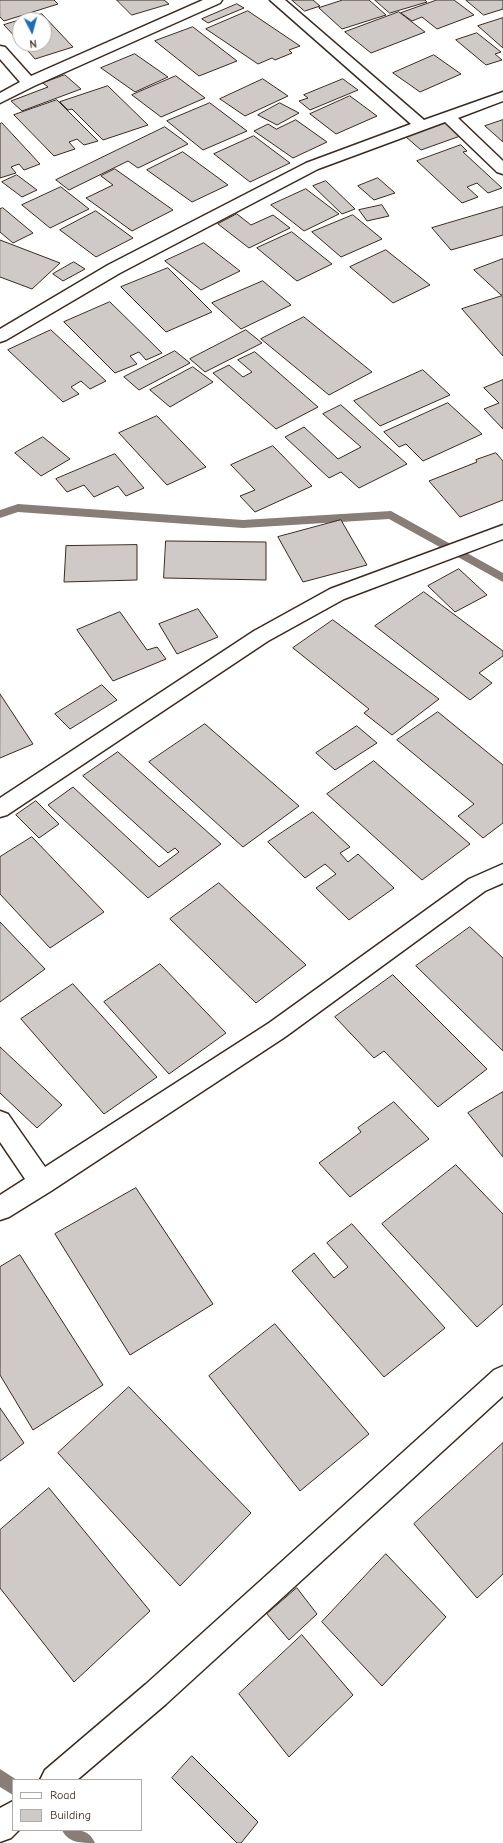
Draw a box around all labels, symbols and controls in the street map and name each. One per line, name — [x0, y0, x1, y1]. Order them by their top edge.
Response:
north arrow — [12, 12, 52, 52]
text: N — [29, 37, 37, 50]
legend — [12, 1779, 142, 1831]
text: Road — [50, 1788, 76, 1802]
text: Building — [50, 1808, 91, 1822]

